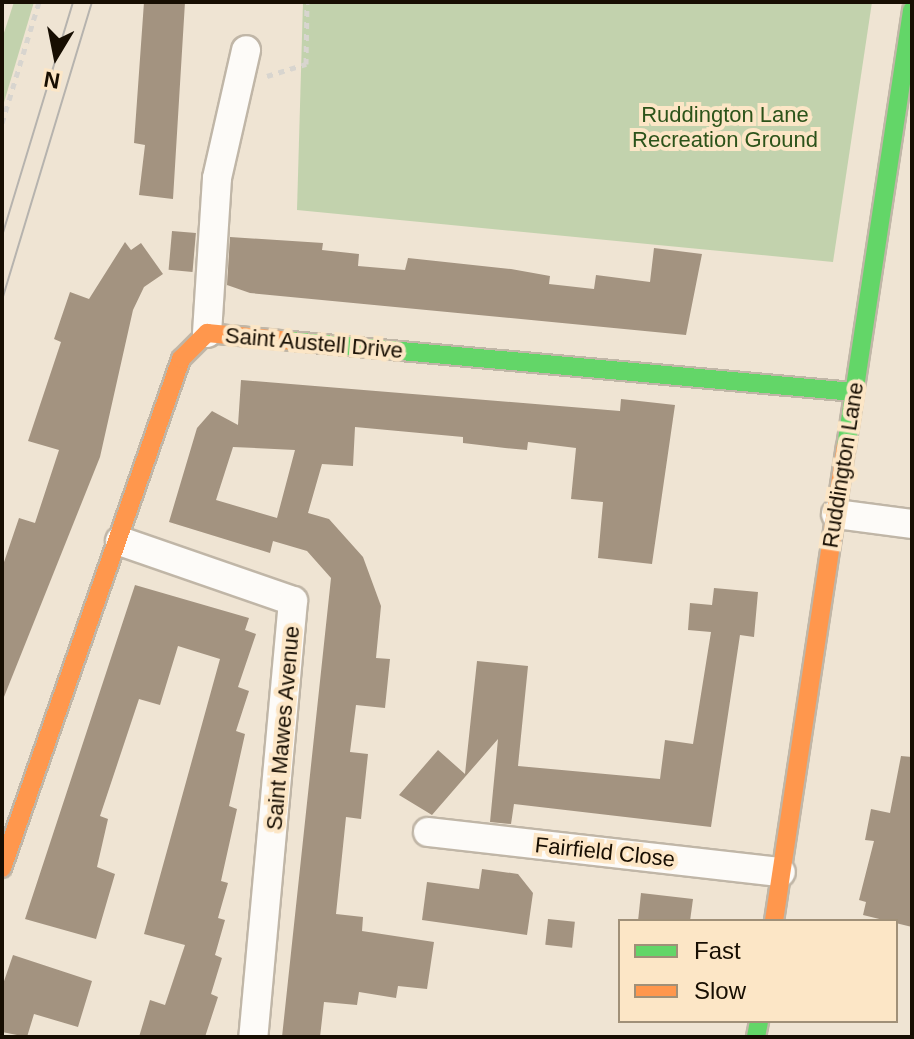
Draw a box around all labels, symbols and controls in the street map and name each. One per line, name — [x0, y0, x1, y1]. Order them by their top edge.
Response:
north arrow — [16, 16, 96, 96]
text: N — [42, 66, 62, 94]
park label: Ruddington Lane Recreation Ground — [632, 101, 818, 152]
street label: Saint Austell Drive — [223, 322, 405, 364]
street label: Ruddington Lane — [817, 380, 869, 550]
street label: Saint Mawes Avenue — [261, 624, 305, 832]
street label: Fairfield Close — [534, 832, 676, 872]
legend — [618, 919, 898, 1023]
text: Fast — [694, 937, 741, 964]
text: Slow — [694, 977, 746, 1004]

